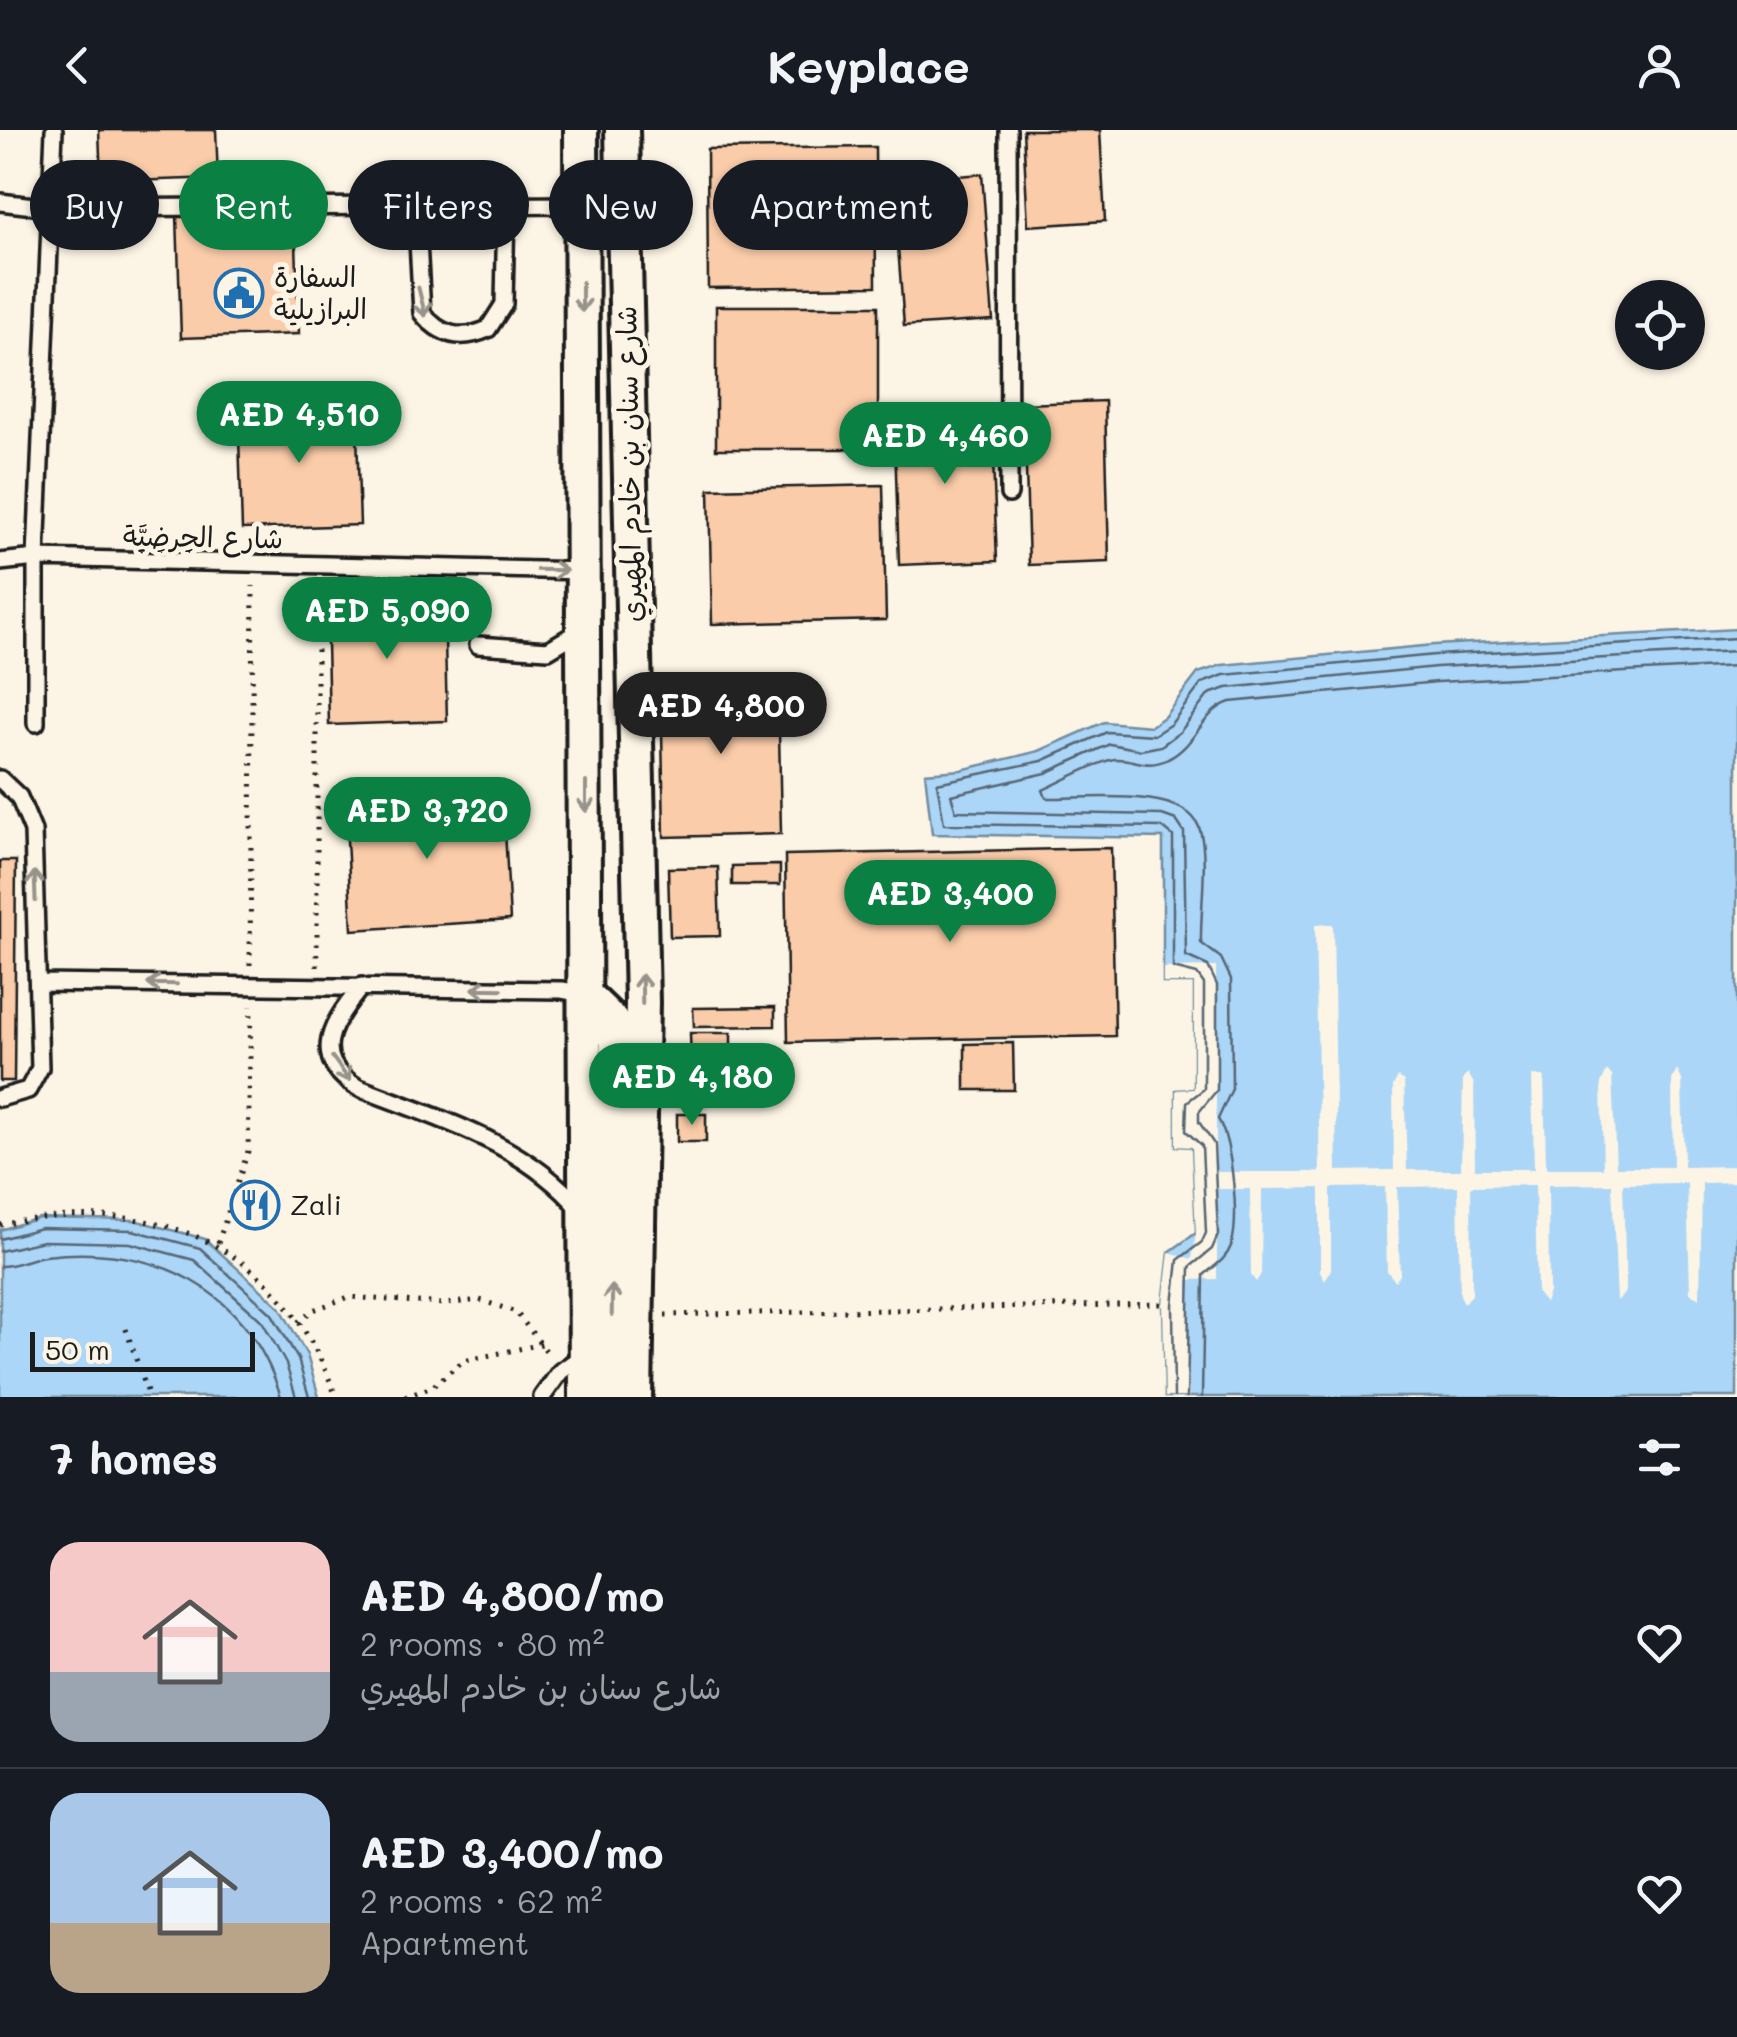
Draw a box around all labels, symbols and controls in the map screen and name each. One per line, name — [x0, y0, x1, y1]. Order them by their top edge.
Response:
text: Keyplace — [767, 36, 970, 94]
icon: back — [50, 38, 105, 93]
icon: person — [1632, 38, 1687, 93]
chip: Buy — [30, 160, 159, 250]
chip: Rent — [179, 160, 328, 250]
chip: Filters — [348, 160, 529, 250]
chip: New — [549, 160, 693, 250]
chip: Apartment — [713, 160, 968, 250]
place label: السفارة البرازيلية — [274, 258, 367, 327]
public building icon: السفارة البرازيلية — [213, 267, 265, 319]
map controls — [1615, 280, 1705, 370]
button: locate — [1615, 280, 1705, 370]
one-way arrow — [573, 281, 592, 313]
one-way arrow — [414, 285, 432, 317]
street label: شارع سنان بن خادم المهيري — [607, 305, 654, 623]
pin: AED 4,510 — [185, 381, 413, 466]
text: AED 4,510 — [219, 392, 379, 434]
pin: AED 4,460 — [831, 402, 1059, 487]
text: AED 4,460 — [861, 413, 1029, 455]
street label: شارع الحِرضِيَّة — [123, 517, 283, 558]
one-way arrow — [536, 561, 568, 580]
pin: AED 5,090 — [273, 577, 501, 662]
text: AED 5,090 — [304, 588, 470, 630]
pin: AED 4,800 — [607, 672, 835, 757]
text: AED 4,800 — [637, 683, 805, 725]
pin: AED 3,720 — [313, 777, 541, 862]
one-way arrow — [576, 780, 596, 813]
text: AED 3,720 — [346, 788, 508, 830]
pin: AED 3,400 — [836, 860, 1064, 945]
one-way arrow — [25, 870, 44, 902]
text: AED 3,400 — [866, 871, 1034, 913]
one-way arrow — [146, 974, 178, 994]
one-way arrow — [632, 974, 651, 1006]
one-way arrow — [471, 979, 503, 998]
pin: AED 4,180 — [578, 1043, 806, 1128]
text: AED 4,180 — [611, 1054, 773, 1096]
one-way arrow — [330, 1055, 351, 1083]
restaurant icon: Zali — [229, 1179, 281, 1231]
place label: Zali — [290, 1186, 342, 1222]
one-way arrow — [602, 1284, 622, 1316]
scale bar — [30, 1327, 255, 1372]
text: 50 m — [45, 1331, 110, 1367]
text: 7 homes — [50, 1430, 218, 1485]
icon: filters — [1632, 1430, 1687, 1485]
text: AED 4,800/mo — [360, 1567, 664, 1622]
icon: home — [130, 1582, 250, 1702]
icon: heart — [1632, 1615, 1687, 1670]
text: 2 rooms · 80 m² — [360, 1622, 605, 1664]
text: شارع سنان بن خادم المهيري — [360, 1665, 722, 1707]
text: AED 3,400/mo — [360, 1824, 664, 1879]
icon: home — [130, 1833, 250, 1953]
icon: heart — [1632, 1866, 1687, 1921]
text: 2 rooms · 62 m² — [360, 1879, 603, 1921]
text: Apartment — [360, 1921, 529, 1963]

